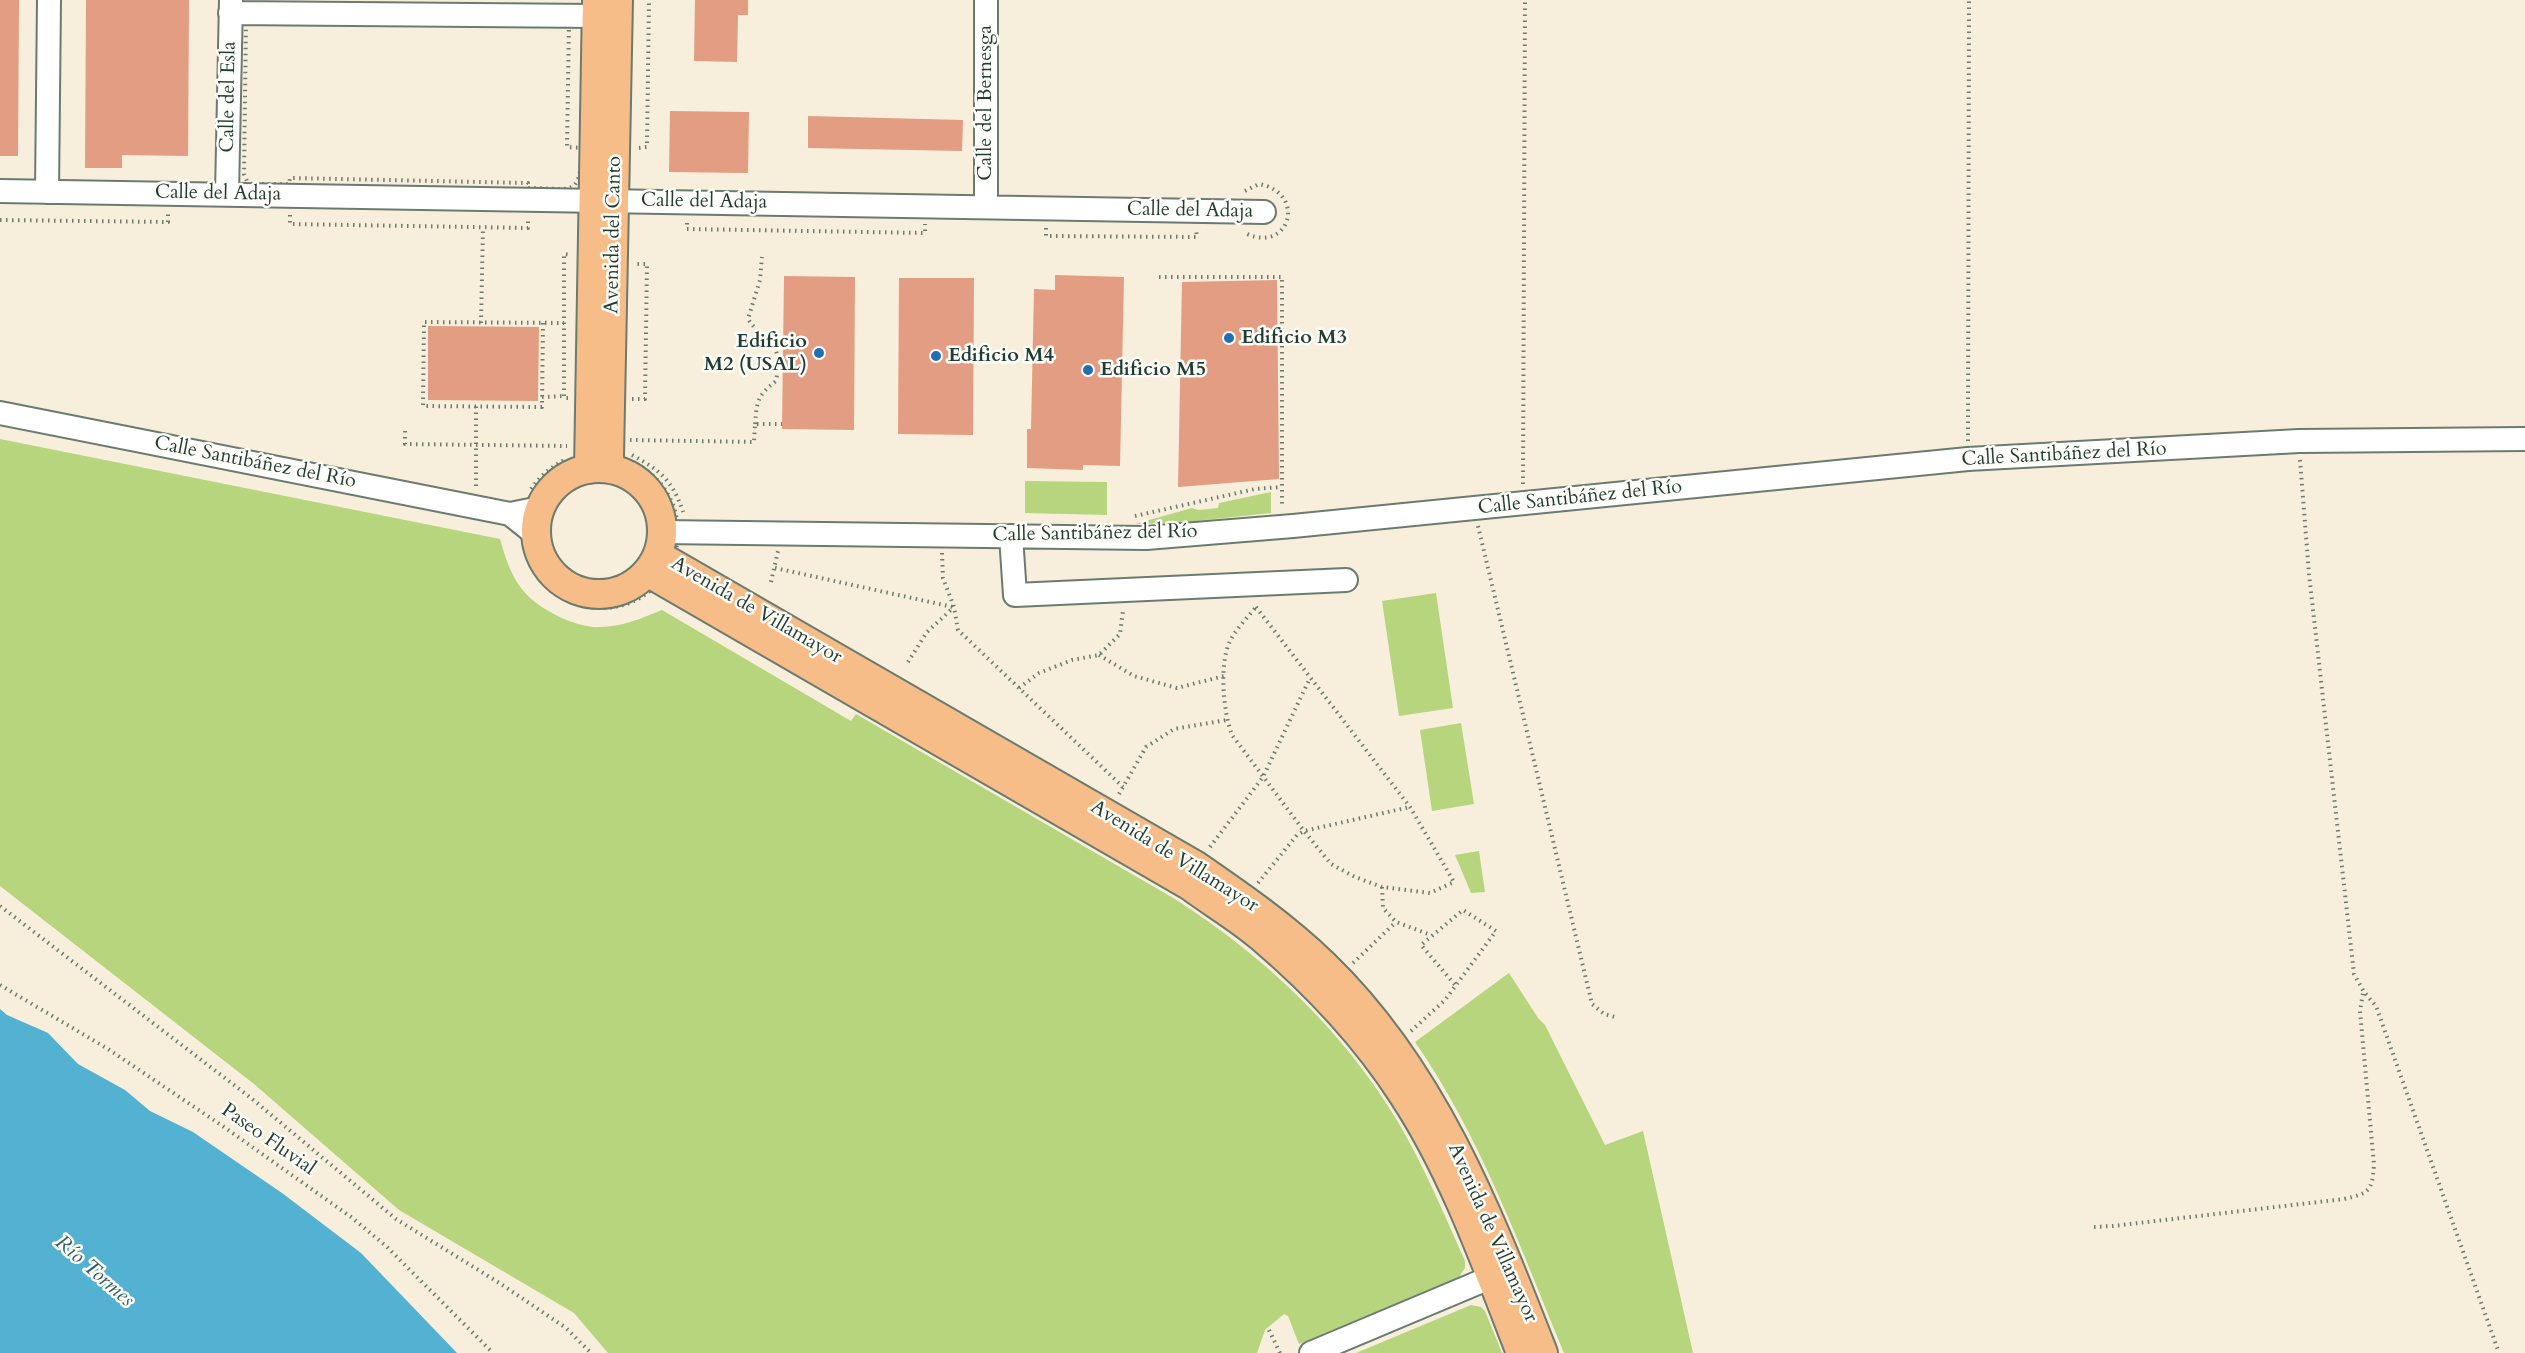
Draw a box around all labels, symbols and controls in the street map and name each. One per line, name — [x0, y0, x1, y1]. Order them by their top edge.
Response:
street label: Calle del Bernesga — [974, 25, 998, 181]
street label: Calle del Esla — [216, 41, 242, 153]
street label: Avenida del Canto — [601, 156, 627, 314]
street label: Calle del Adaja — [155, 181, 281, 207]
street label: Calle del Adaja — [641, 189, 767, 215]
street label: Calle del Adaja — [1127, 198, 1253, 224]
place label: Edificio M3 — [1241, 326, 1347, 350]
place label: Edificio M2 (USAL) — [704, 330, 807, 377]
marker: Edificio M3 — [1222, 331, 1236, 345]
place label: Edificio M4 — [948, 344, 1054, 368]
marker: Edificio M2 (USAL) — [812, 346, 826, 360]
marker: Edificio M4 — [929, 349, 943, 363]
place label: Edificio M5 — [1100, 358, 1206, 382]
marker: Edificio M5 — [1081, 363, 1095, 377]
street label: Calle Santibáñez del Río — [152, 432, 358, 494]
street label: Calle Santibáñez del Río — [1961, 438, 2167, 472]
street label: Calle Santibáñez del Río — [1477, 475, 1683, 521]
street label: Calle Santibáñez del Río — [992, 520, 1198, 548]
street label: Avenida de Villamayor — [666, 552, 846, 670]
street label: Avenida de Villamayor — [1086, 796, 1262, 918]
street label: Paseo Fluvial — [216, 1099, 320, 1181]
street label: Avenida de Villamayor — [1442, 1140, 1542, 1326]
water label: Río Tormes — [49, 1231, 139, 1313]

